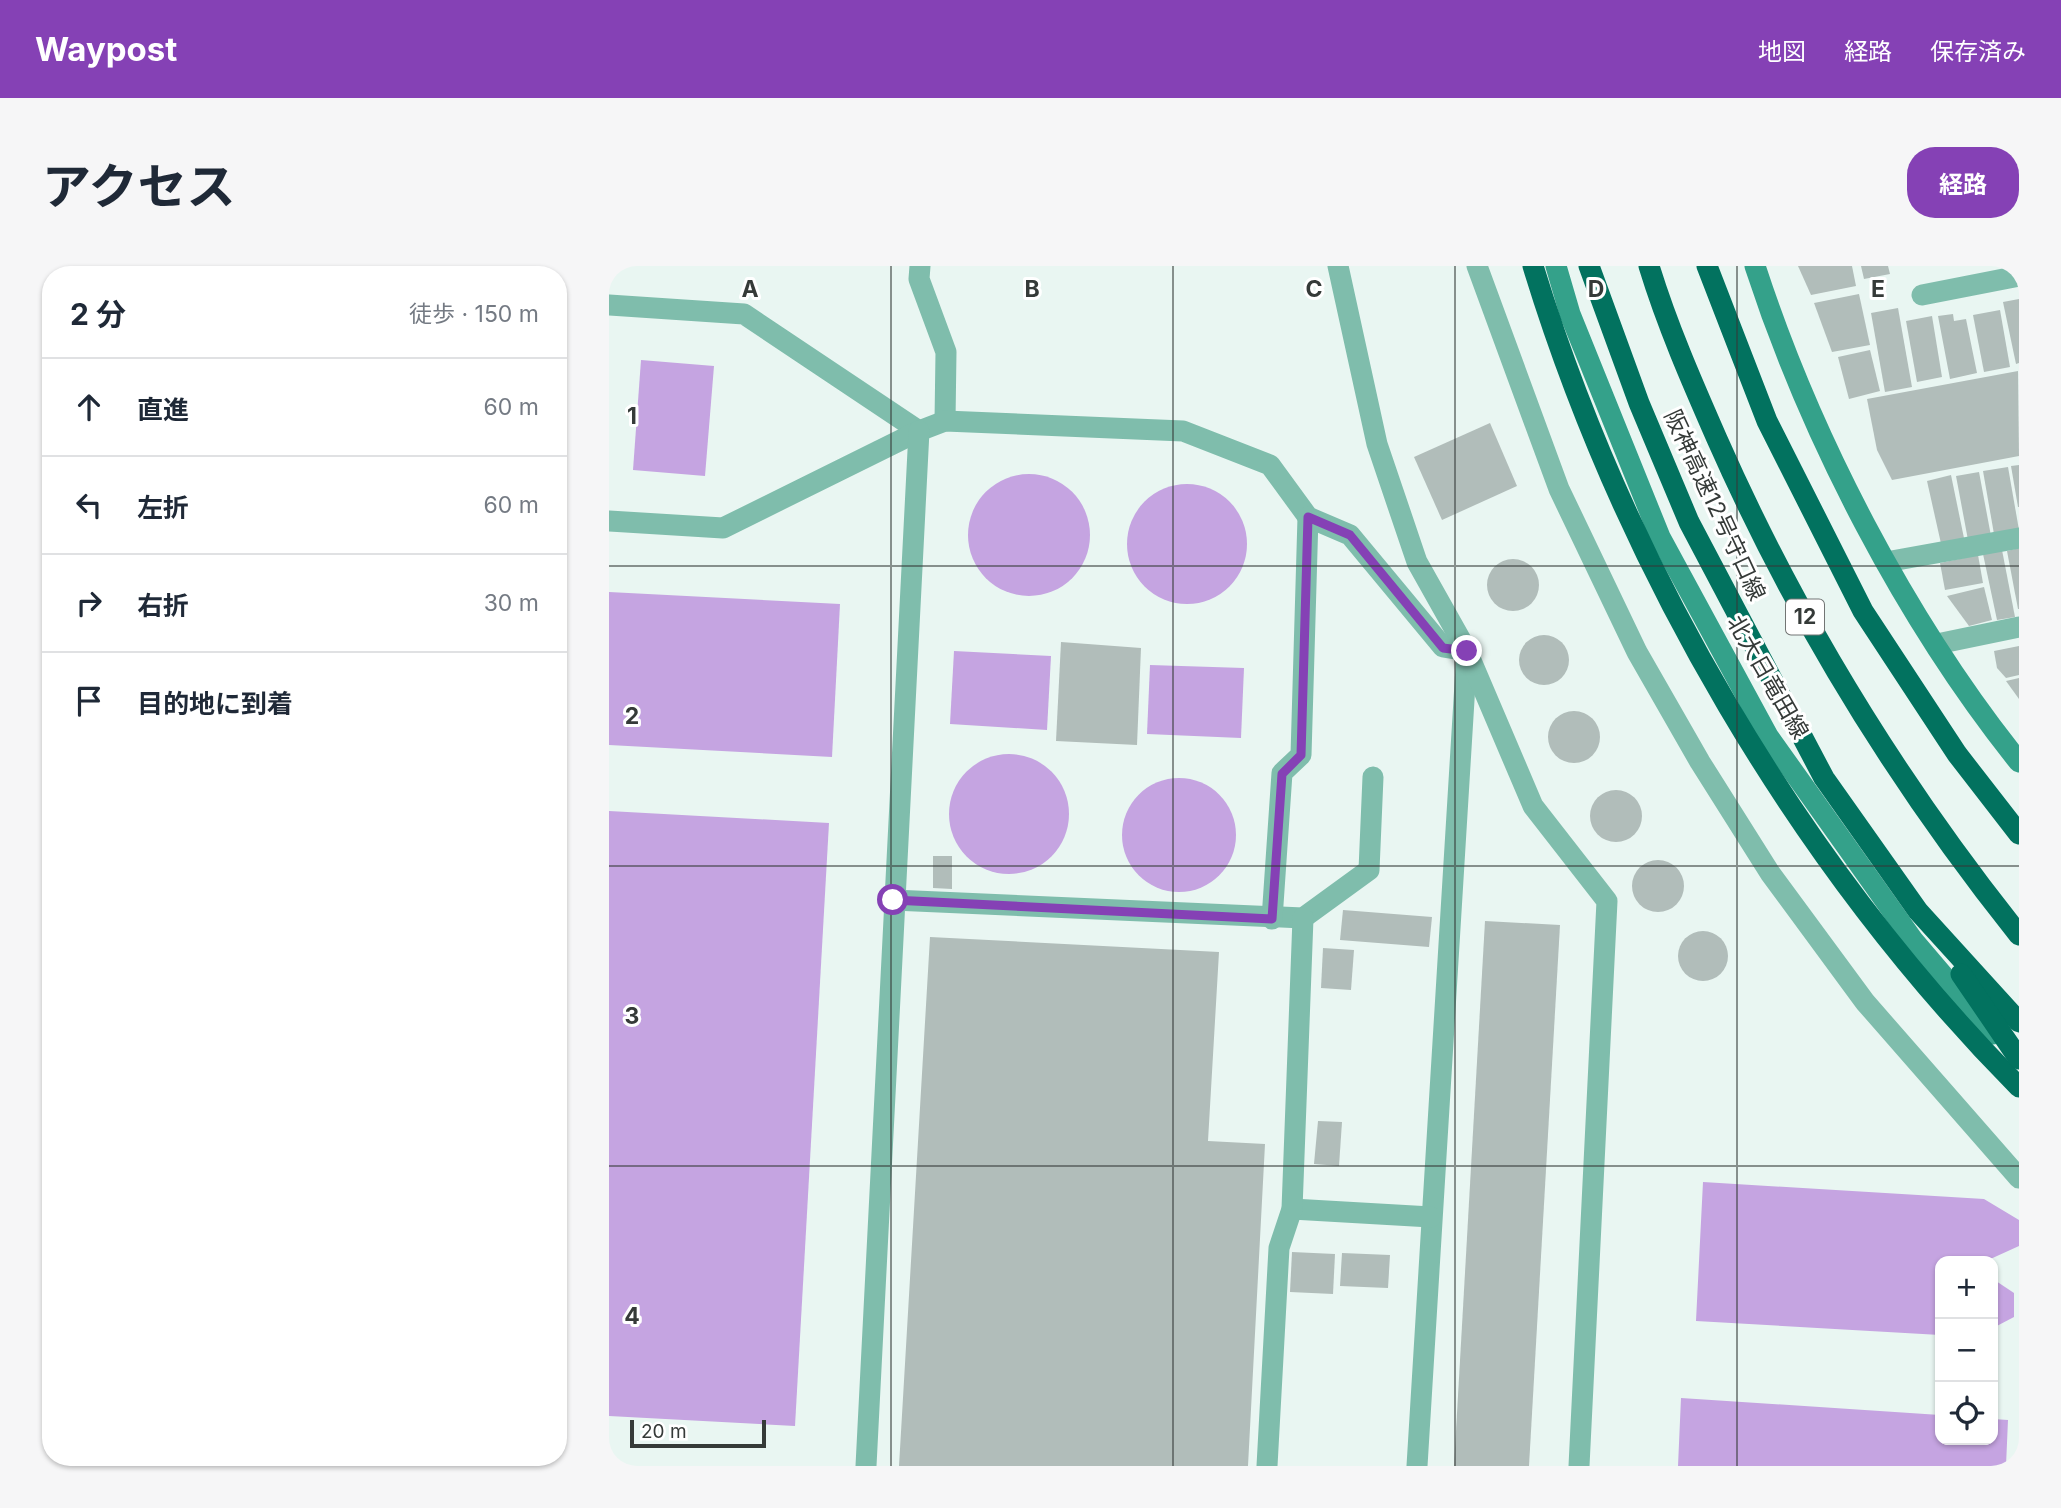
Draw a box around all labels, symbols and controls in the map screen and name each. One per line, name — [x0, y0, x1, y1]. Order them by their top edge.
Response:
text: Waypost — [35, 29, 177, 69]
text: 地図 — [1758, 37, 1806, 66]
text: 経路 — [1844, 37, 1892, 66]
text: 保存済み — [1930, 37, 2026, 66]
button: 経路 — [1907, 147, 2019, 218]
text: アクセス — [42, 157, 236, 216]
text: A — [741, 275, 759, 303]
text: B — [1024, 275, 1040, 303]
text: C — [1305, 275, 1323, 303]
text: D — [1588, 275, 1604, 303]
text: E — [1871, 275, 1885, 303]
text: 2 分 — [70, 296, 126, 332]
text: 徒歩 · 150 m — [409, 300, 539, 328]
icon: ahead — [70, 388, 108, 426]
text: 60 m — [484, 393, 539, 421]
text: 直進 — [137, 394, 189, 425]
text: 1 — [627, 402, 637, 430]
street label: 阪神高速12号守口線 — [1658, 405, 1772, 605]
icon: left — [70, 486, 108, 524]
text: 60 m — [484, 491, 539, 519]
text: 左折 — [137, 492, 189, 523]
icon: right — [70, 584, 108, 622]
text: 30 m — [484, 589, 539, 617]
text: 右折 — [137, 590, 189, 621]
road number: 12 — [1786, 600, 1824, 634]
street label: 北大日竜田線 — [1721, 610, 1815, 744]
route end — [1451, 635, 1482, 666]
icon: arrive — [70, 682, 108, 720]
text: 目的地に到着 — [137, 688, 293, 719]
text: 2 — [625, 702, 639, 730]
route start — [877, 884, 908, 915]
text: 3 — [625, 1002, 639, 1030]
map controls — [1935, 1256, 1998, 1445]
button: + — [1935, 1256, 1998, 1319]
text: 4 — [624, 1302, 640, 1330]
button: − — [1935, 1319, 1998, 1382]
button: locate — [1935, 1382, 1998, 1445]
scale bar — [630, 1417, 767, 1449]
text: 20 m — [641, 1420, 687, 1443]

